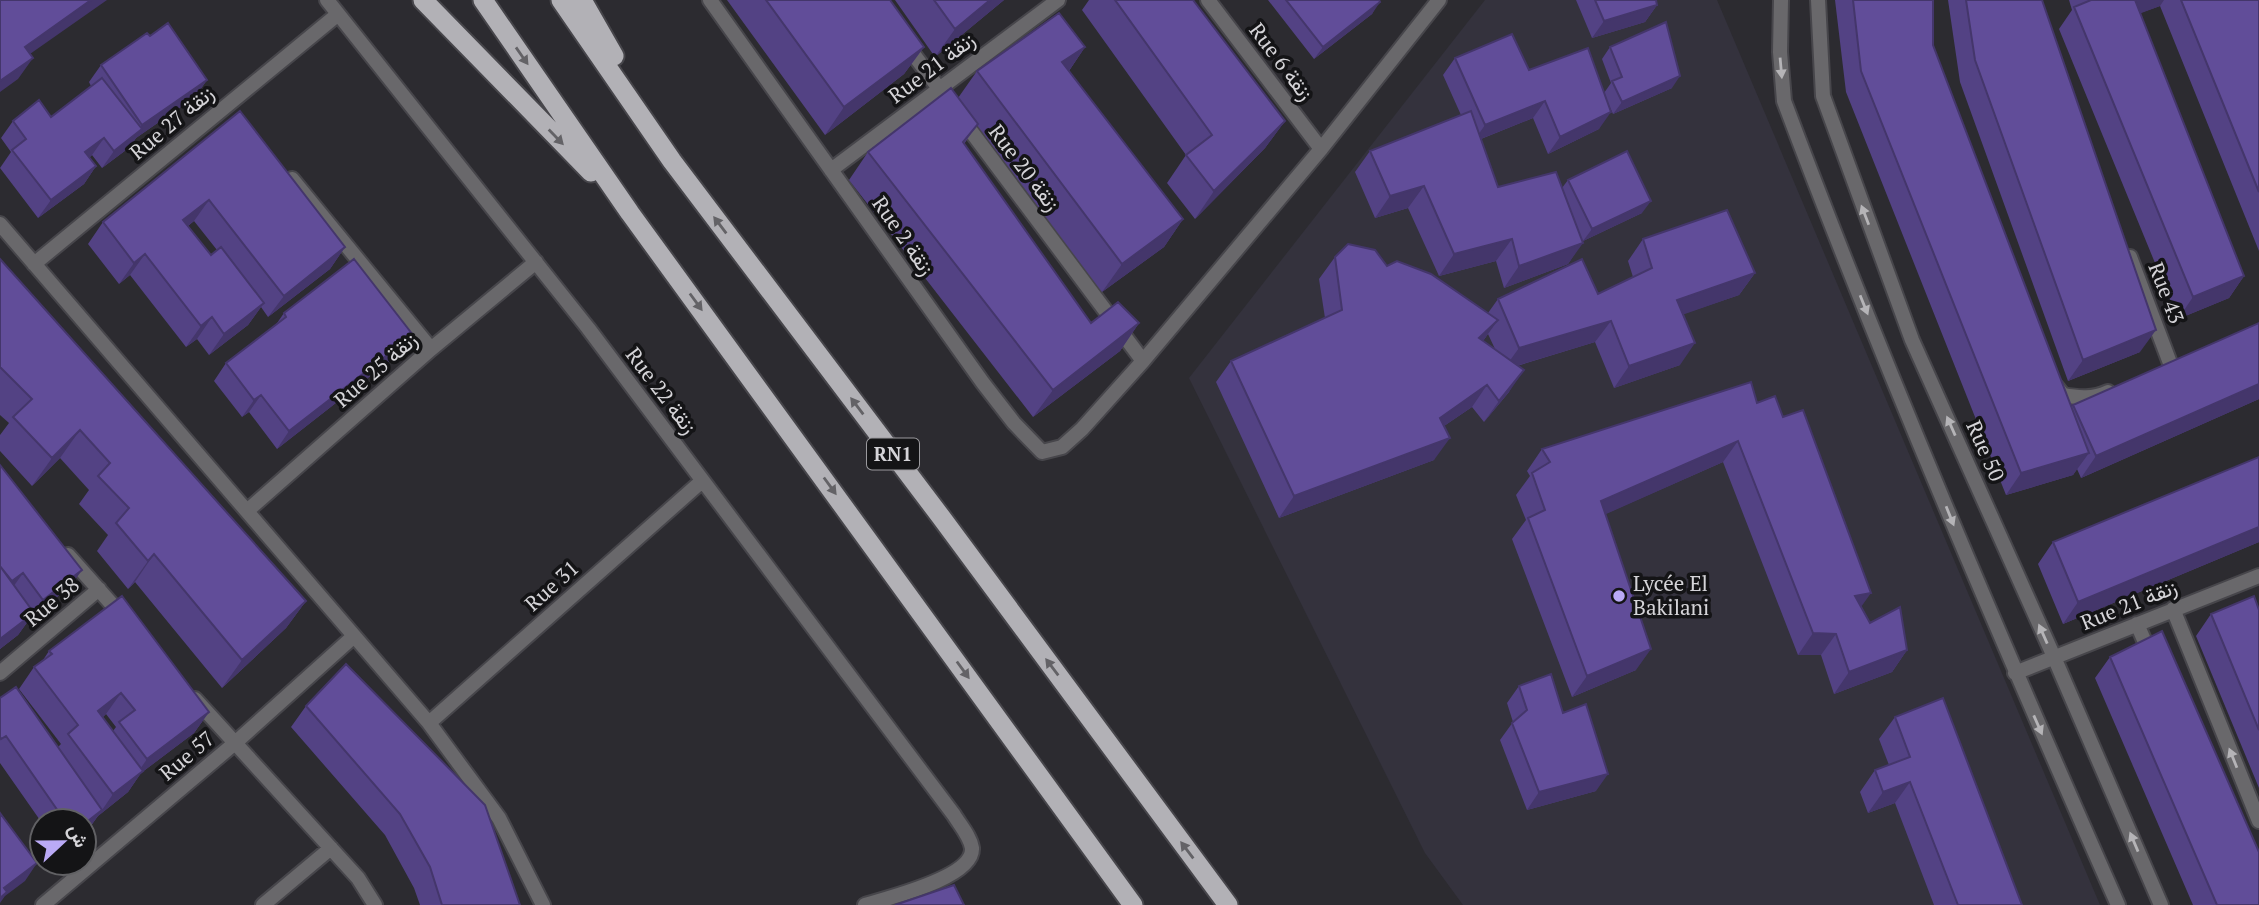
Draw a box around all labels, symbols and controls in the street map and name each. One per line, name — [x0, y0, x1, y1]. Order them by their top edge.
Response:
street label: Rue 6 زنقة — [1243, 17, 1320, 106]
street label: Rue 21 زنقة — [882, 25, 980, 109]
one-way arrow — [515, 47, 529, 65]
one-way arrow — [1776, 57, 1787, 79]
street label: Rue 27 زنقة — [123, 79, 219, 166]
street label: Rue 20 زنقة — [983, 118, 1067, 216]
one-way arrow — [548, 128, 565, 145]
street label: Rue 2 زنقة — [866, 190, 941, 281]
one-way arrow — [1860, 204, 1871, 225]
one-way arrow — [713, 216, 728, 234]
street label: Rue 43 — [2142, 258, 2191, 327]
one-way arrow — [688, 293, 702, 311]
one-way arrow — [1858, 294, 1869, 315]
street label: Rue 25 زنقة — [328, 325, 423, 413]
street label: Rue 22 زنقة — [620, 341, 704, 439]
one-way arrow — [850, 398, 865, 416]
one-way arrow — [1945, 416, 1957, 436]
street label: Rue 50 — [1960, 416, 2012, 485]
road number: RN1 — [867, 438, 919, 470]
one-way arrow — [823, 477, 837, 495]
one-way arrow — [1944, 505, 1955, 526]
street label: Rue 31 — [518, 554, 584, 617]
place label: Lycée El Bakilani — [1633, 569, 1709, 621]
street label: Rue 38 — [18, 570, 85, 632]
street label: Rue 21 زنقة — [2076, 572, 2181, 636]
marker: Lycée El Bakilani — [1611, 588, 1627, 604]
one-way arrow — [2037, 623, 2048, 644]
one-way arrow — [1045, 658, 1059, 676]
one-way arrow — [956, 661, 970, 679]
one-way arrow — [2032, 715, 2044, 735]
street label: Rue 57 — [153, 724, 220, 786]
one-way arrow — [2228, 747, 2239, 768]
north arrow — [28, 807, 98, 877]
text: ش — [63, 820, 95, 851]
one-way arrow — [2128, 832, 2139, 853]
one-way arrow — [1181, 841, 1195, 859]

